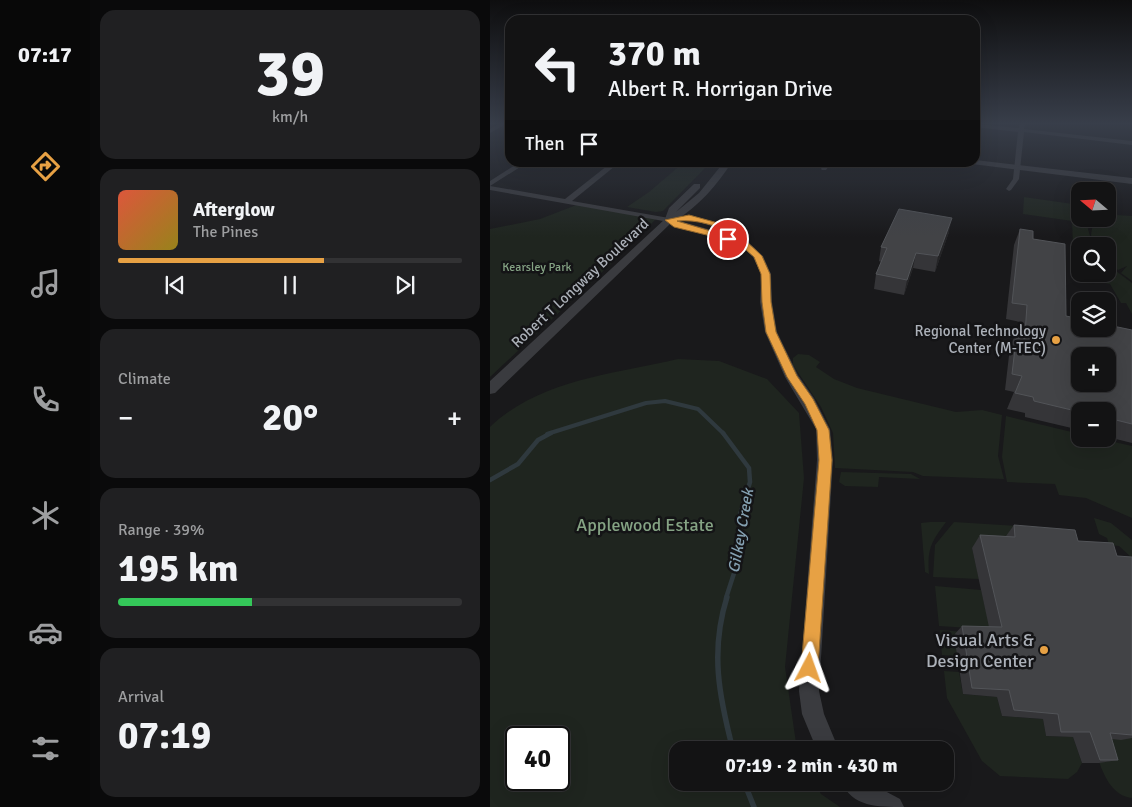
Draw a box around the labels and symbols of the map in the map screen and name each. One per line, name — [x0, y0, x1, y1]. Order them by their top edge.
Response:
north arrow — [1071, 182, 1116, 228]
street label: Robert T Longway Boulevard — [508, 215, 652, 351]
pin — [707, 218, 749, 260]
park label: Kearsley Park — [502, 260, 572, 275]
place label: Regional Technology Center (M-TEC) — [915, 322, 1046, 357]
marker: Regional Technology Center (M-TEC) — [1050, 334, 1062, 346]
water label: Gilkey Creek — [724, 485, 759, 575]
park label: Applewood Estate — [576, 514, 714, 536]
place label: Visual Arts & Design Center — [926, 629, 1034, 672]
position arrow — [782, 641, 834, 693]
marker: Visual Arts & Design Center — [1038, 644, 1050, 656]
speed limit sign: 40 — [505, 726, 570, 791]

